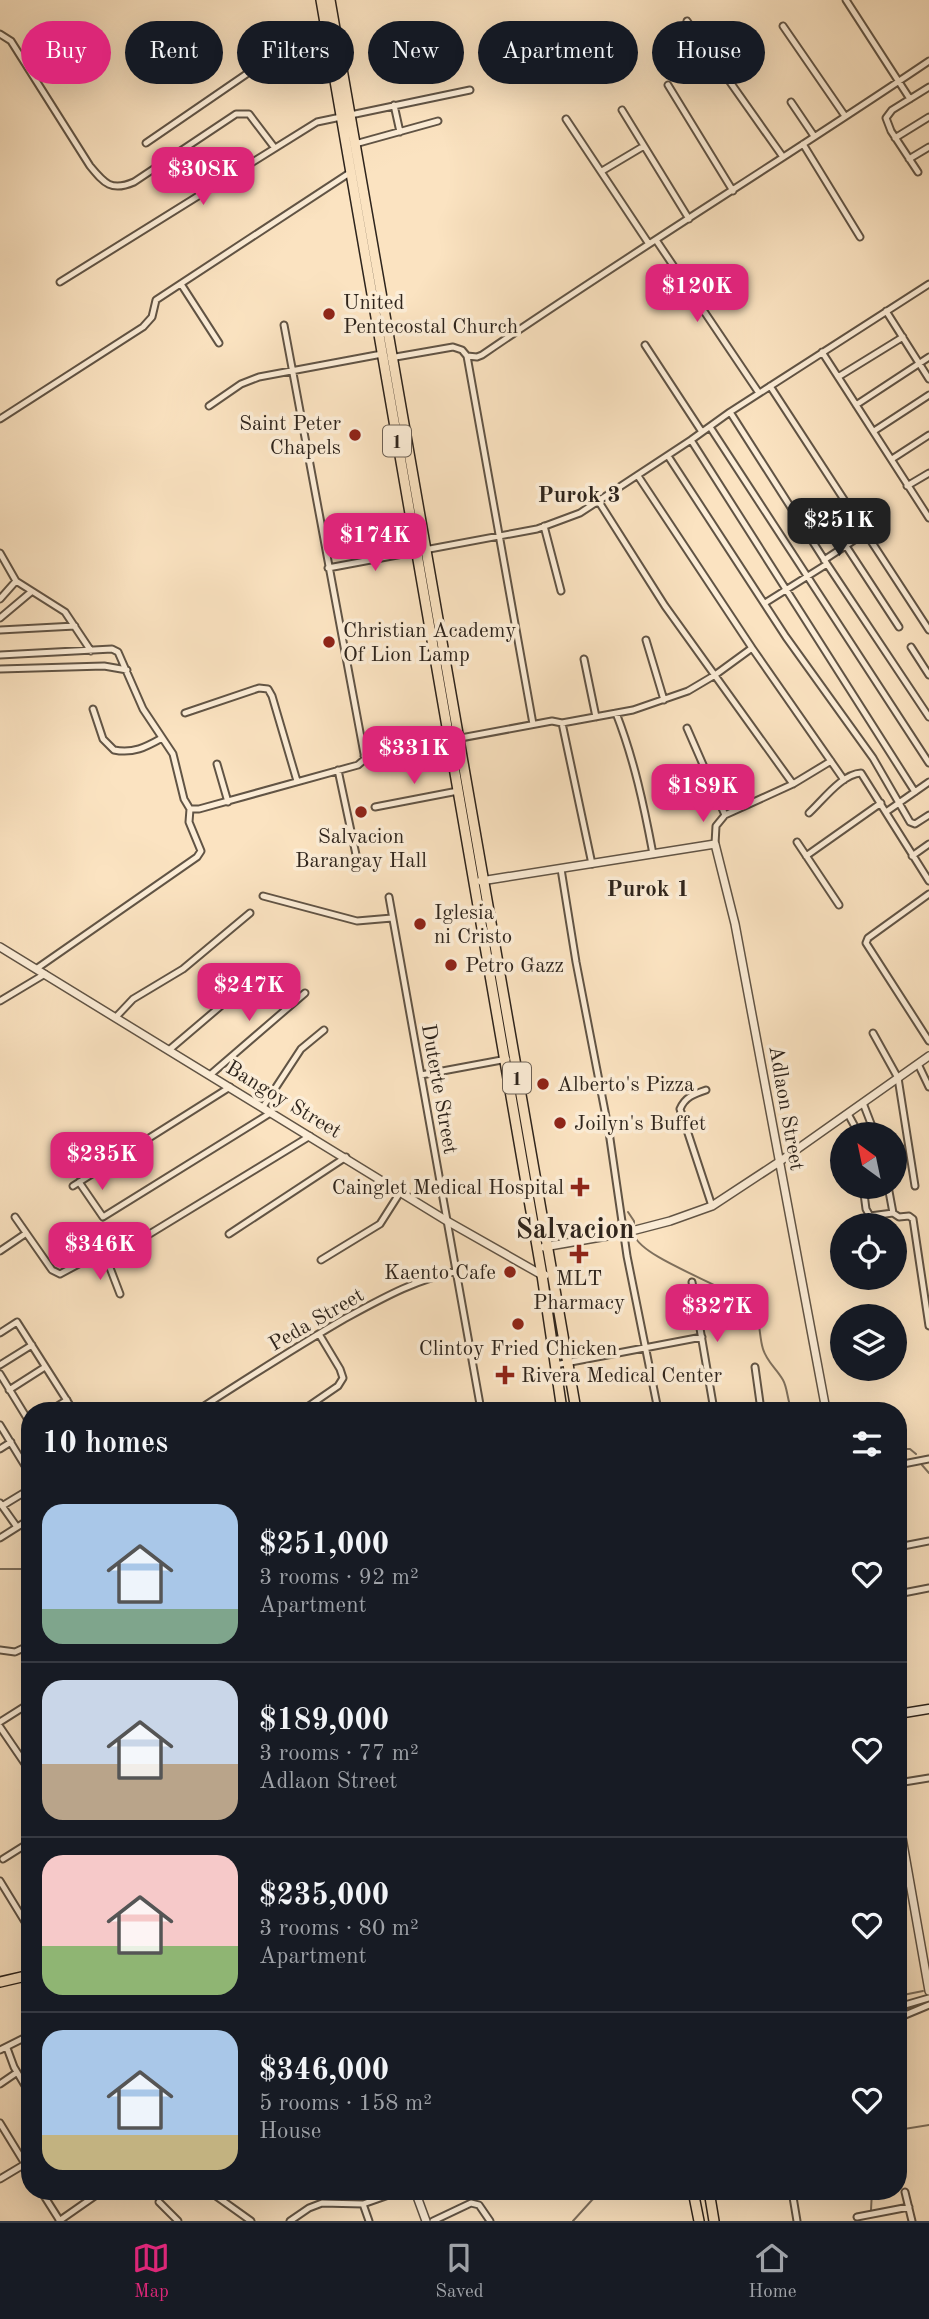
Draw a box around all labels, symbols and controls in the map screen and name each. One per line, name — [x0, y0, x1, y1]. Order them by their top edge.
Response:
chip: Buy — [21, 21, 111, 84]
chip: Rent — [125, 21, 223, 84]
chip: Filters — [237, 21, 354, 84]
chip: New — [368, 21, 464, 84]
chip: Apartment — [478, 21, 638, 84]
chip: House — [652, 21, 765, 84]
pin: $308K — [154, 148, 252, 207]
text: $308K — [167, 158, 239, 181]
pin: $120K — [648, 264, 746, 324]
text: $120K — [661, 275, 733, 298]
place label: United Pentecostal Church — [343, 293, 518, 338]
marker: United Pentecostal Church — [321, 306, 337, 322]
place label: Saint Peter Chapels — [239, 414, 341, 459]
road number: 1 — [383, 426, 411, 456]
marker: Saint Peter Chapels — [347, 427, 363, 443]
district label: Purok 3 — [537, 484, 621, 507]
pin: $251K — [790, 498, 888, 558]
text: $251K — [803, 509, 875, 532]
pin: $174K — [326, 514, 424, 573]
text: $174K — [339, 524, 411, 547]
place label: Christian Academy Of Lion Lamp — [343, 621, 517, 666]
marker: Christian Academy Of Lion Lamp — [321, 634, 337, 650]
pin: $331K — [365, 726, 463, 786]
text: $331K — [378, 737, 450, 760]
pin: $189K — [654, 764, 752, 824]
text: $189K — [667, 775, 739, 798]
marker: Salvacion Barangay Hall — [353, 804, 369, 820]
place label: Salvacion Barangay Hall — [295, 827, 427, 872]
district label: Purok 1 — [606, 878, 690, 901]
place label: Iglesia ni Cristo — [434, 903, 512, 948]
marker: Iglesia ni Cristo — [412, 916, 428, 932]
place label: Petro Gazz — [465, 956, 564, 977]
marker: Petro Gazz — [443, 957, 459, 973]
pin: $247K — [200, 964, 298, 1023]
text: $247K — [213, 974, 285, 997]
street label: Duterte Street — [417, 1023, 460, 1156]
street label: Adlaon Street — [764, 1044, 807, 1172]
street label: Bangoy Street — [222, 1058, 345, 1143]
road number: 1 — [503, 1062, 531, 1094]
place label: Alberto's Pizza — [557, 1075, 694, 1096]
marker: Alberto's Pizza — [535, 1076, 551, 1092]
place label: Joilyn's Buffet — [574, 1114, 706, 1135]
marker: Joilyn's Buffet — [552, 1115, 568, 1131]
north arrow — [830, 1122, 906, 1199]
map controls — [830, 1122, 907, 1381]
pin: $235K — [53, 1132, 151, 1192]
text: $235K — [66, 1143, 138, 1166]
marker: Cainglet Medical Hospital — [570, 1177, 590, 1197]
place label: Cainglet Medical Hospital — [332, 1178, 564, 1199]
button: locate — [830, 1213, 907, 1290]
district label: Salvacion — [515, 1217, 635, 1245]
pin: $346K — [51, 1222, 149, 1282]
text: $346K — [64, 1233, 136, 1256]
marker: MLT Pharmacy — [571, 1246, 587, 1262]
place label: Kaento Cafe — [384, 1263, 496, 1284]
marker: Kaento Cafe — [502, 1264, 518, 1280]
place label: MLT Pharmacy — [533, 1269, 625, 1314]
pin: $327K — [668, 1284, 766, 1344]
street label: Peda Street — [266, 1285, 368, 1356]
text: $327K — [681, 1295, 753, 1318]
button: layers — [830, 1304, 907, 1381]
marker: Clintoy Fried Chicken — [510, 1316, 526, 1332]
place label: Clintoy Fried Chicken — [419, 1339, 617, 1360]
marker: Rivera Medical Center — [495, 1365, 515, 1385]
place label: Rivera Medical Center — [521, 1366, 722, 1387]
icon: filters — [848, 1425, 886, 1463]
text: 10 homes — [42, 1429, 168, 1459]
text: $251,000 — [259, 1530, 389, 1560]
icon: home — [98, 1532, 182, 1616]
icon: heart — [848, 1555, 886, 1593]
text: 3 rooms · 92 m² — [259, 1566, 419, 1589]
text: Apartment — [259, 1594, 367, 1617]
text: $189,000 — [259, 1706, 389, 1736]
icon: home — [98, 1708, 182, 1792]
icon: heart — [848, 1731, 886, 1769]
text: 3 rooms · 77 m² — [259, 1742, 419, 1765]
text: Adlaon Street — [259, 1770, 397, 1793]
text: $235,000 — [259, 1881, 389, 1911]
icon: home — [98, 1883, 182, 1967]
icon: heart — [848, 1906, 886, 1944]
text: 3 rooms · 80 m² — [259, 1917, 419, 1940]
text: Apartment — [259, 1945, 367, 1968]
text: $346,000 — [259, 2056, 389, 2086]
icon: home — [98, 2058, 182, 2142]
icon: heart — [848, 2081, 886, 2119]
text: 5 rooms · 158 m² — [259, 2092, 432, 2115]
text: House — [259, 2120, 321, 2143]
tab: Map — [132, 2239, 170, 2304]
tab: Saved — [435, 2239, 484, 2304]
tab: Home — [748, 2239, 797, 2304]

